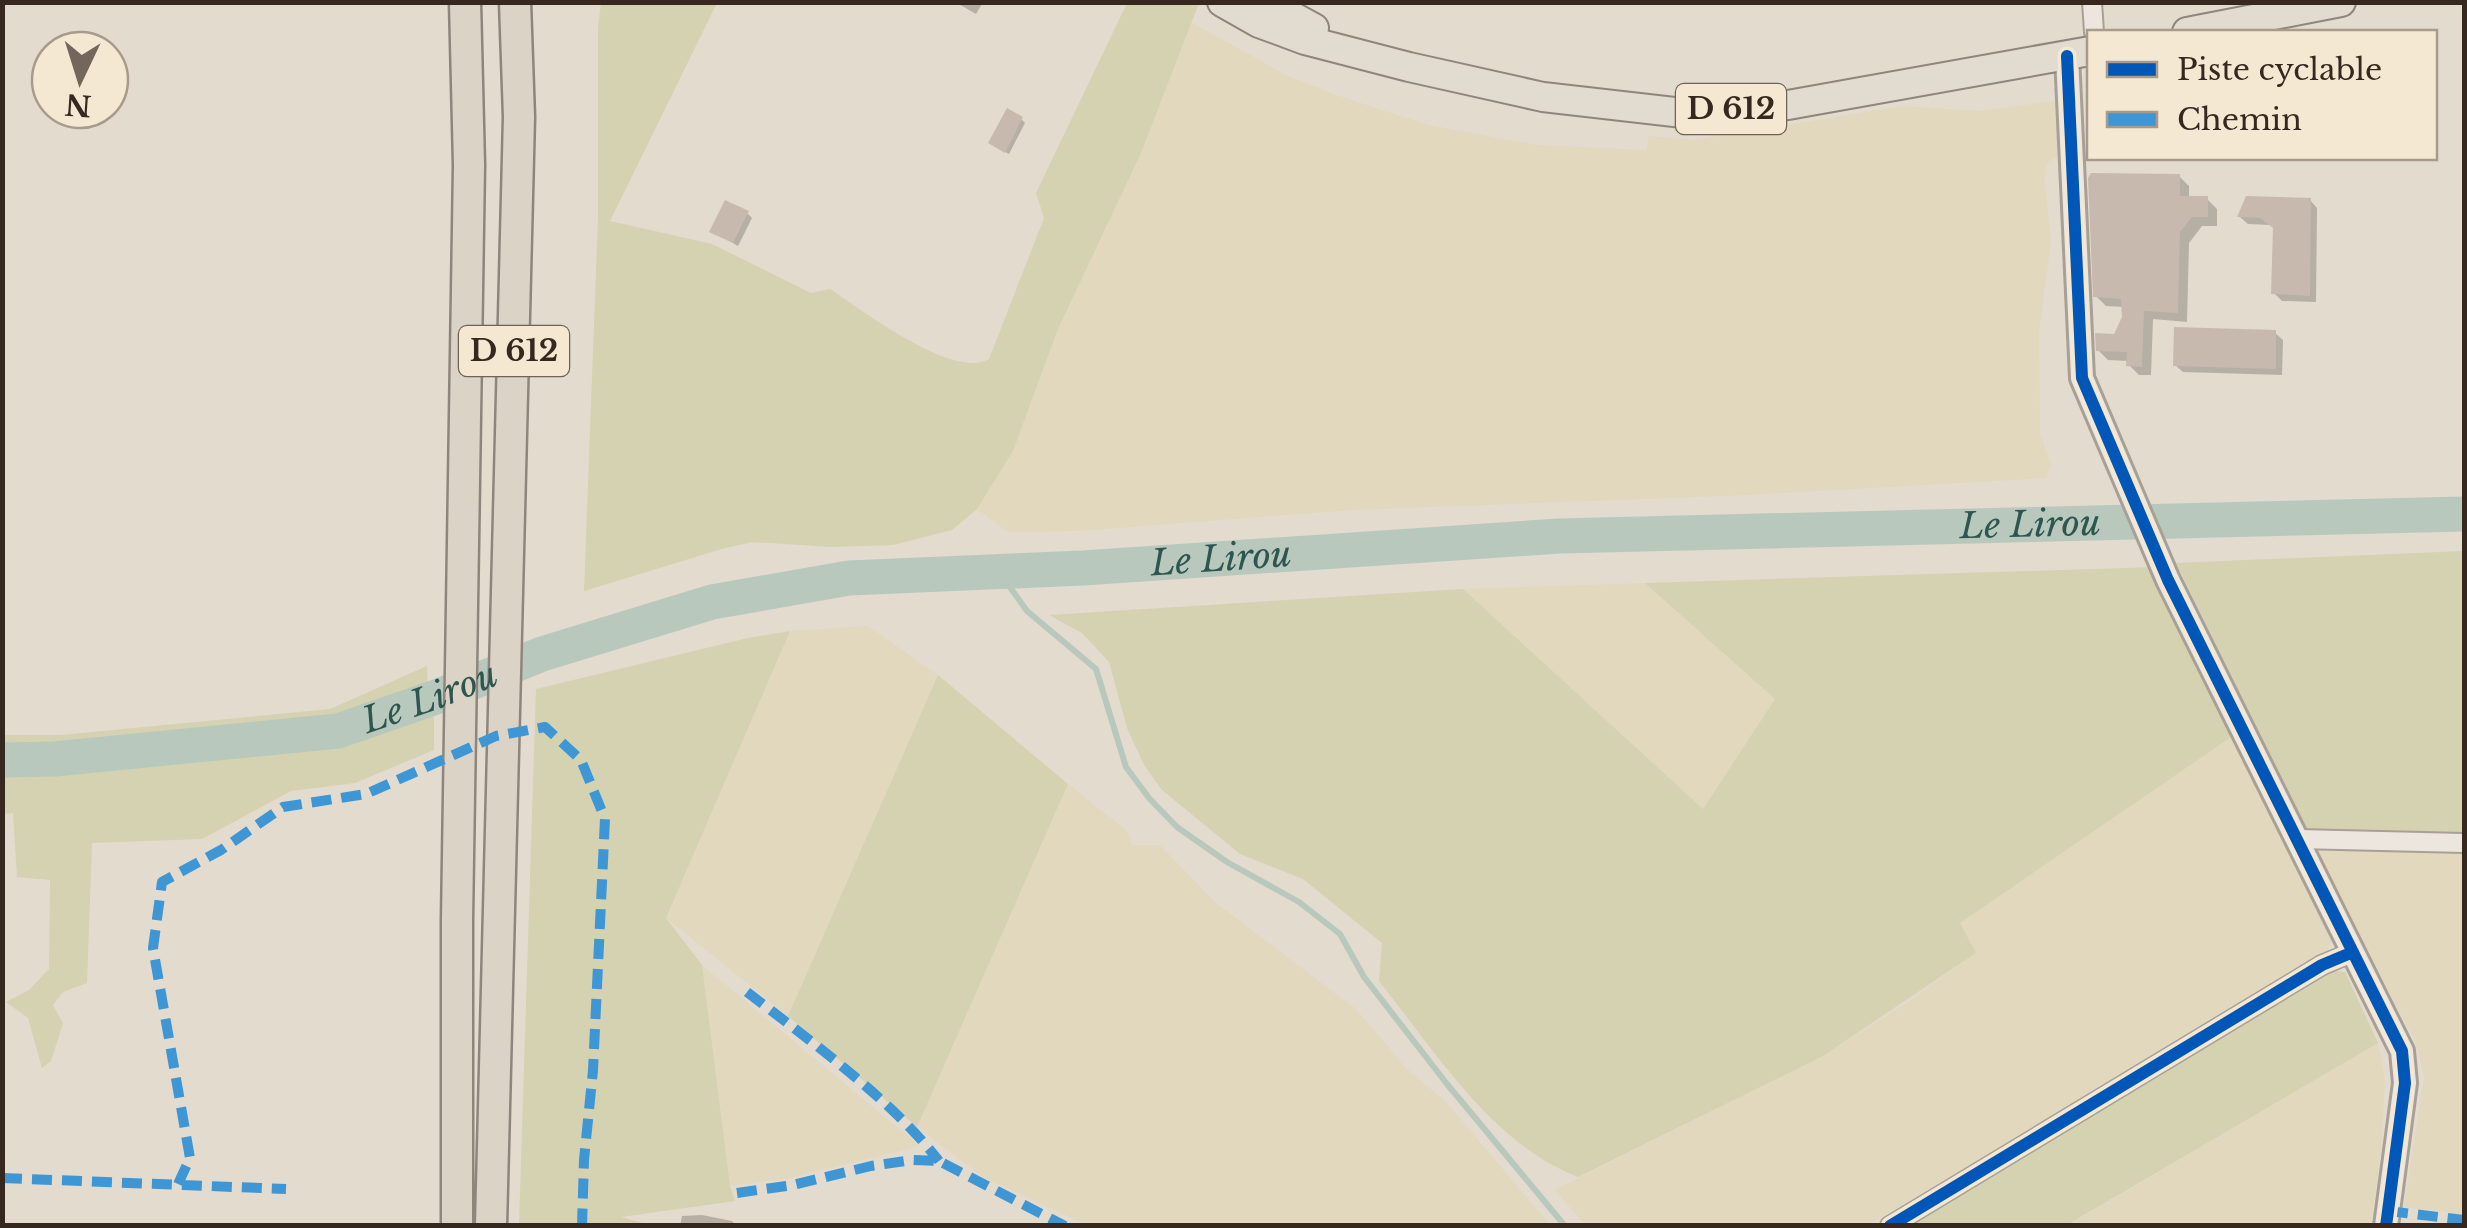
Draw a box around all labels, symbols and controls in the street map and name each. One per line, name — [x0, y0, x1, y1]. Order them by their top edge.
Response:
north arrow — [30, 30, 130, 130]
legend — [2087, 30, 2437, 160]
text: Piste cyclable — [2177, 51, 2382, 88]
road number: D 612 — [1676, 84, 1786, 134]
text: N — [64, 86, 93, 123]
text: Chemin — [2177, 101, 2302, 138]
road number: D 612 — [459, 326, 569, 376]
water label: Le Lirou — [1958, 501, 2101, 547]
water label: Le Lirou — [1148, 532, 1293, 584]
water label: Le Lirou — [356, 653, 504, 742]

